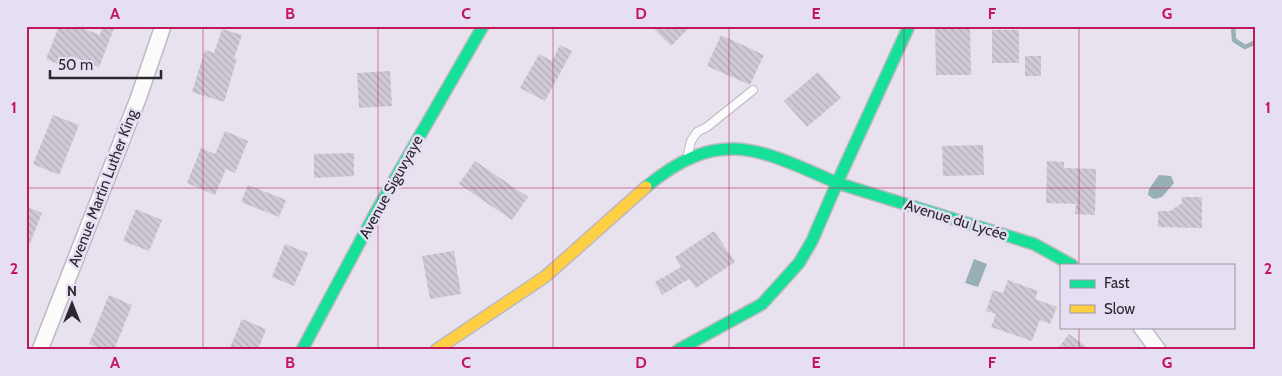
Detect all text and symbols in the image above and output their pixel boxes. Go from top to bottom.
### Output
text: A [110,4,120,23]
text: B [285,4,295,23]
text: C [461,4,471,23]
text: D [635,4,647,23]
text: E [811,4,821,23]
text: F [988,4,997,23]
text: G [1162,4,1172,23]
scale bar [50,48,161,80]
text: 50 m [58,56,93,74]
text: 1 [11,98,17,117]
text: 1 [1265,98,1271,117]
street label: Avenue Martin Luther King [65,106,142,269]
street label: Avenue Siguvyaye [355,132,427,242]
street label: Avenue du Lycée [902,196,1010,244]
text: 2 [10,259,18,278]
text: 2 [1264,259,1272,278]
legend [1060,264,1234,328]
text: Fast [1104,274,1129,292]
north arrow [48,278,98,328]
text: N [67,282,77,300]
text: Slow [1104,300,1135,318]
text: A [110,353,120,372]
text: B [285,353,295,372]
text: C [461,353,471,372]
text: D [635,353,647,372]
text: E [811,353,821,372]
text: F [988,353,997,372]
text: G [1162,353,1172,372]

